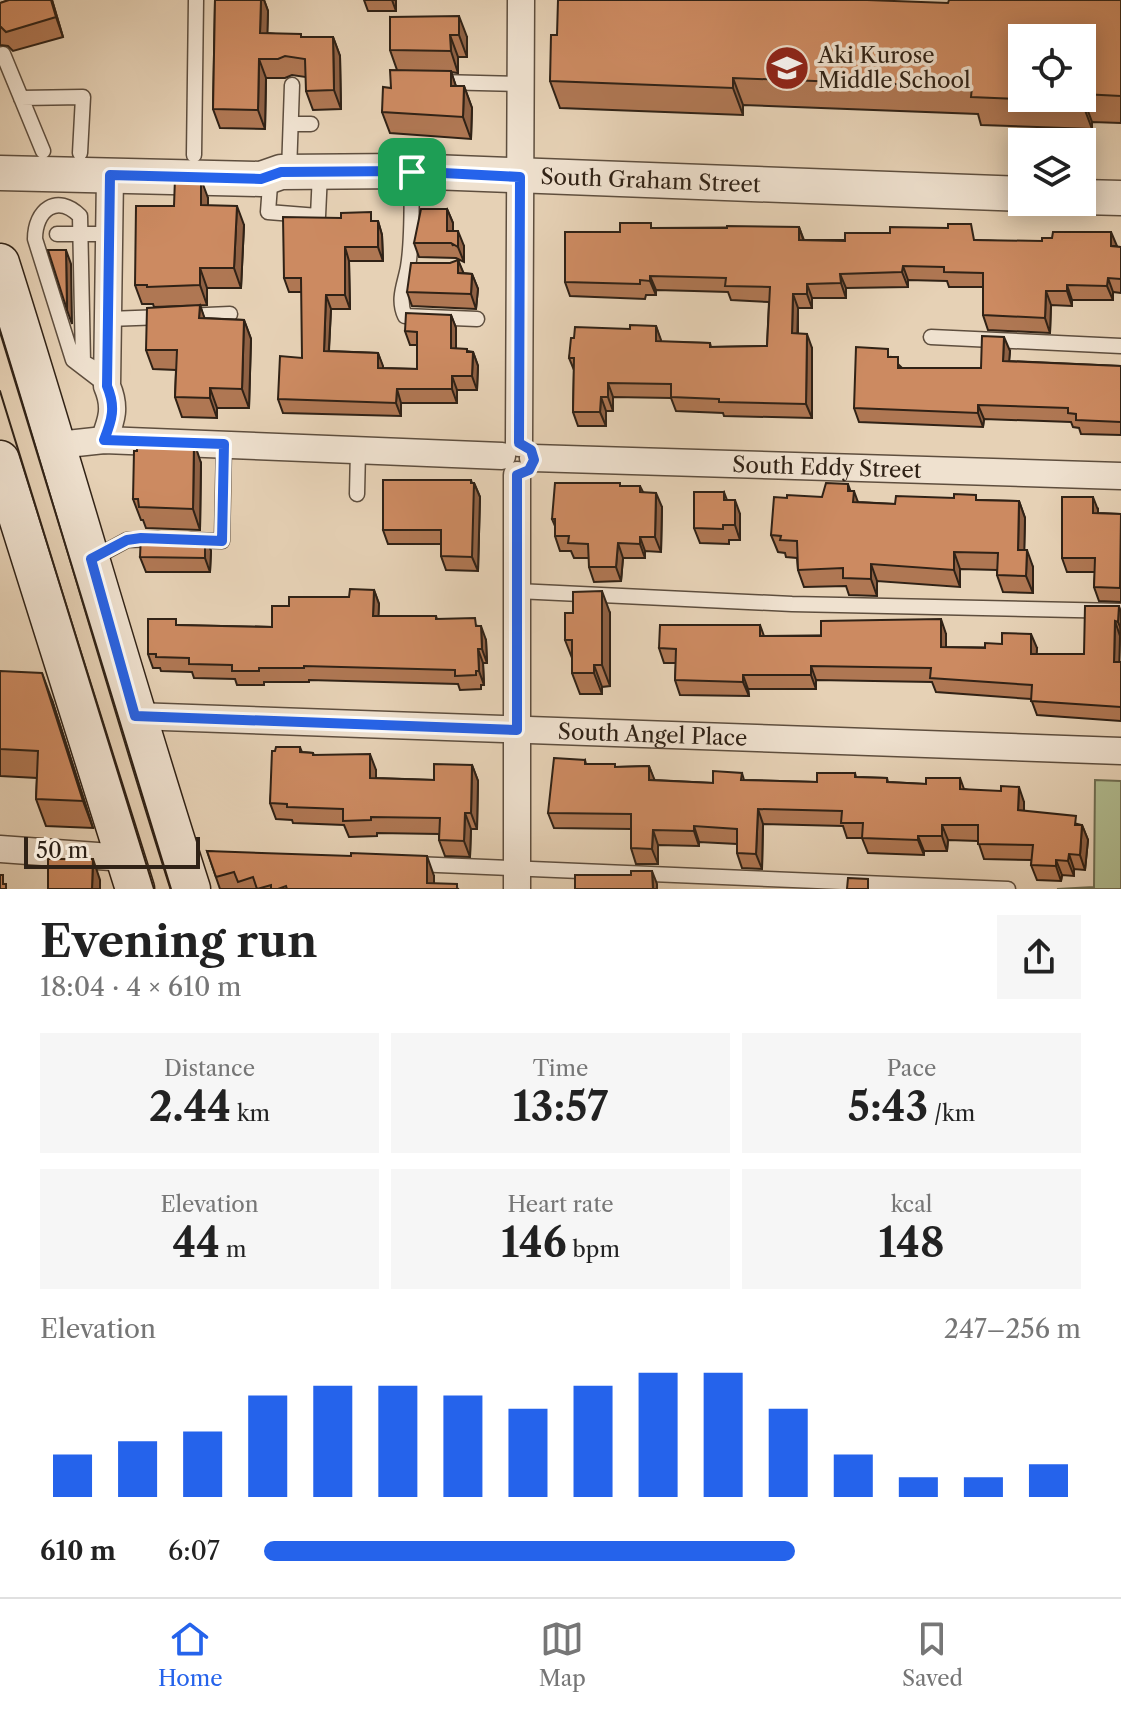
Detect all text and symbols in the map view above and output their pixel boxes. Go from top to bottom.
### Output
map controls [1008,24,1096,216]
button: locate [1008,24,1096,112]
place label: Aki Kurose Middle School [817,42,971,94]
school or university icon: Aki Kurose Middle School [763,44,811,92]
button: layers [1008,128,1096,216]
pin [378,138,446,206]
icon: arrive [390,150,434,194]
street label: South Graham Street [540,163,761,198]
street label: South Eddy Street [732,451,922,484]
street label: South Angel Place [557,718,748,752]
scale bar [24,833,200,869]
text: 50 m [36,837,88,864]
text: Evening run [40,914,317,968]
button: share [997,915,1081,999]
text: 18:04 · 4 × 610 m [40,971,242,1003]
text: Distance [164,1055,255,1082]
text: Time [533,1055,588,1082]
text: Pace [887,1055,936,1082]
text: 2.44 [149,1082,231,1131]
text: 13:57 [513,1082,608,1131]
text: 5:43 [848,1082,928,1131]
text: km [231,1100,270,1127]
text: /km [928,1100,975,1127]
text: Elevation [160,1191,259,1218]
text: Heart rate [507,1191,614,1218]
text: kcal [891,1191,932,1218]
text: 44 [173,1218,220,1267]
text: 146 [501,1218,567,1267]
text: 148 [878,1218,945,1267]
text: m [220,1236,246,1263]
text: bpm [567,1236,620,1263]
text: Elevation [40,1313,156,1345]
text: 247–256 m [944,1313,1081,1345]
text: 610 m [40,1535,116,1567]
text: 6:07 [168,1535,220,1567]
tab: Home [158,1617,223,1692]
tab: Map [539,1617,586,1692]
tab: Saved [902,1617,963,1692]

